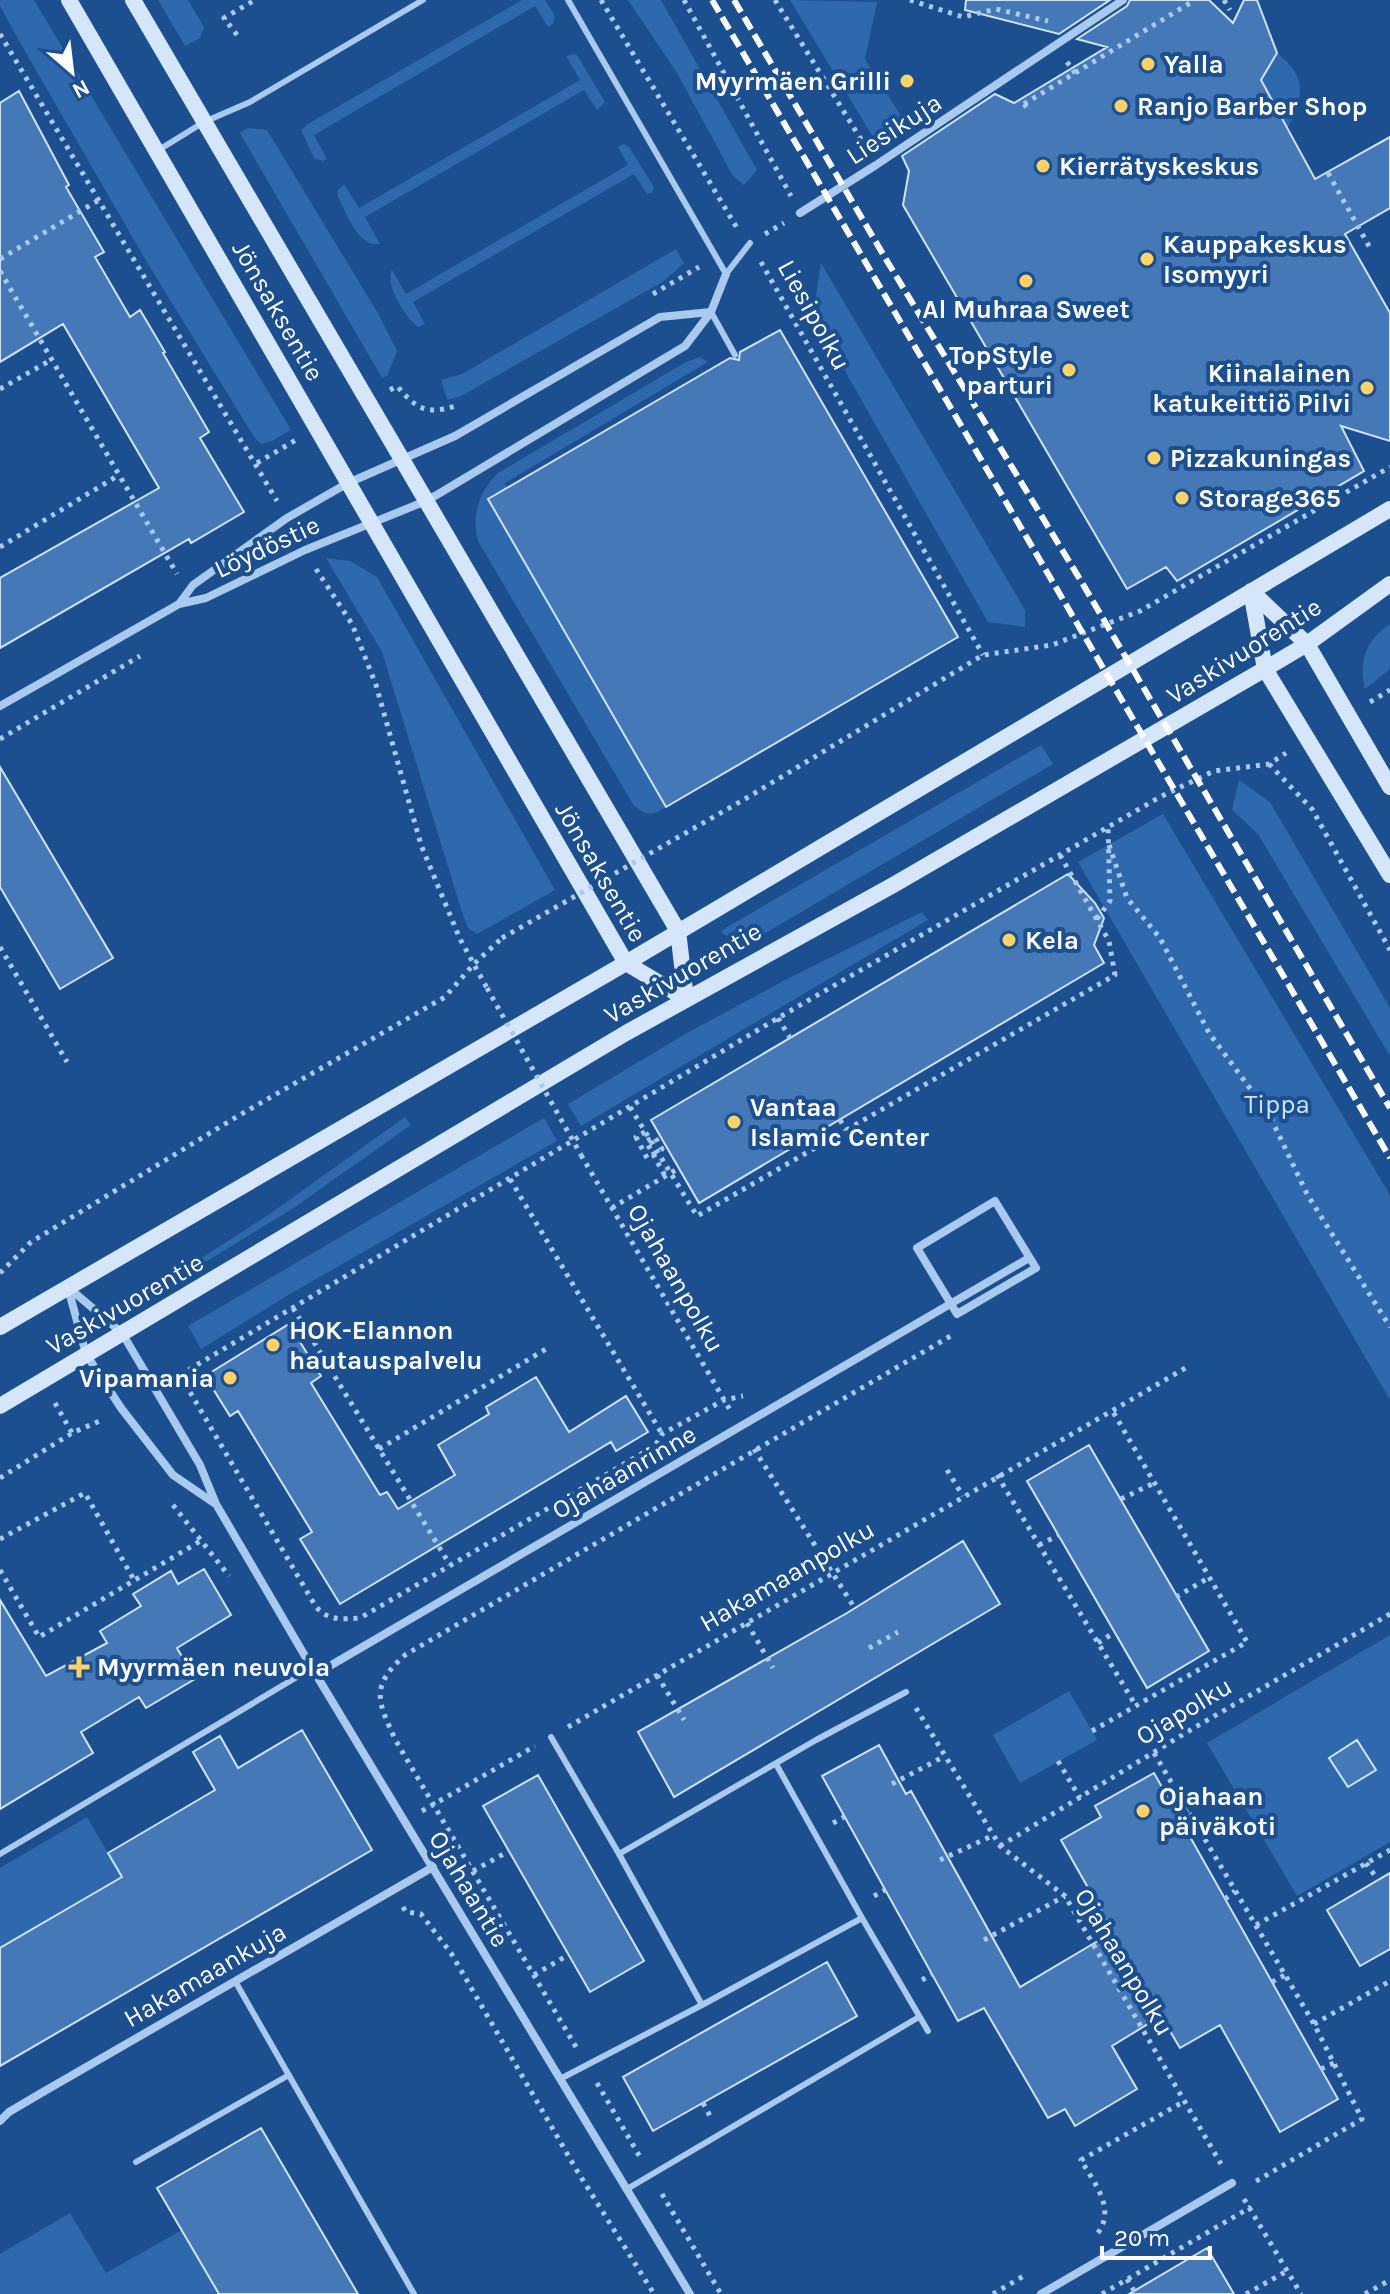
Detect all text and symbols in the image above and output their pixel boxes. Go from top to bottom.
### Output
north arrow [32,32,112,112]
place label: Yalla [1164,49,1224,80]
marker: Yalla [1139,55,1157,73]
place label: Myyrmäen Grilli [695,66,891,97]
marker: Myyrmäen Grilli [898,72,916,90]
text: N [68,74,94,104]
street label: Liesikuja [840,87,948,171]
place label: Ranjo Barber Shop [1137,91,1367,122]
marker: Ranjo Barber Shop [1112,97,1130,115]
place label: Kierrätyskeskus [1059,151,1259,182]
marker: Kierrätyskeskus [1034,157,1052,175]
place label: Kauppakeskus Isomyyri [1163,229,1347,290]
street label: Jönsaksentie [225,235,331,387]
marker: Kauppakeskus Isomyyri [1138,250,1156,268]
street label: Liesipolku [771,254,857,376]
marker: Al Muhraa Sweet [1017,272,1035,290]
place label: Al Muhraa Sweet [922,294,1130,325]
place label: TopStyle parturi [949,340,1053,401]
place label: Kiinalainen katukeittiö Pilvi [1152,358,1351,419]
marker: TopStyle parturi [1060,361,1078,379]
marker: Kiinalainen katukeittiö Pilvi [1358,379,1376,397]
place label: Pizzakuningas [1170,443,1351,474]
marker: Pizzakuningas [1145,449,1163,467]
place label: Storage365 [1198,483,1341,514]
marker: Storage365 [1173,489,1191,507]
street label: Löydöstie [209,509,325,585]
street label: Vaskivuorentie [1161,591,1327,711]
street label: Jönsaksentie [548,796,654,948]
street label: Vaskivuorentie [599,915,767,1031]
place label: Kela [1025,925,1079,956]
marker: Kela [1000,931,1018,949]
park label: Tippa [1244,1089,1310,1120]
place label: Vantaa Islamic Center [750,1092,930,1153]
marker: Vantaa Islamic Center [725,1113,743,1131]
street label: Ojahaanpolku [621,1198,731,1358]
street label: Vaskivuorentie [41,1246,209,1362]
place label: HOK-Elannon hautauspalvelu [289,1315,483,1376]
marker: HOK-Elannon hautauspalvelu [264,1336,282,1354]
place label: Vipamania [79,1363,214,1394]
marker: Vipamania [221,1369,239,1387]
street label: Ojahaanrinne [546,1418,702,1526]
street label: Hakamaanpolku [694,1513,880,1639]
place label: Myyrmäen neuvola [97,1652,330,1683]
marker: Myyrmäen neuvola [68,1656,90,1678]
street label: Ojapolku [1130,1670,1238,1752]
place label: Ojahaan päiväkoti [1159,1781,1276,1842]
marker: Ojahaan päiväkoti [1134,1802,1152,1820]
street label: Ojahaantie [422,1825,516,1953]
street label: Ojahaanpolku [1068,1883,1180,2041]
street label: Hakamaankuja [118,1916,292,2034]
scale bar [1102,2210,1210,2260]
text: 20 m [1114,2224,1170,2252]

